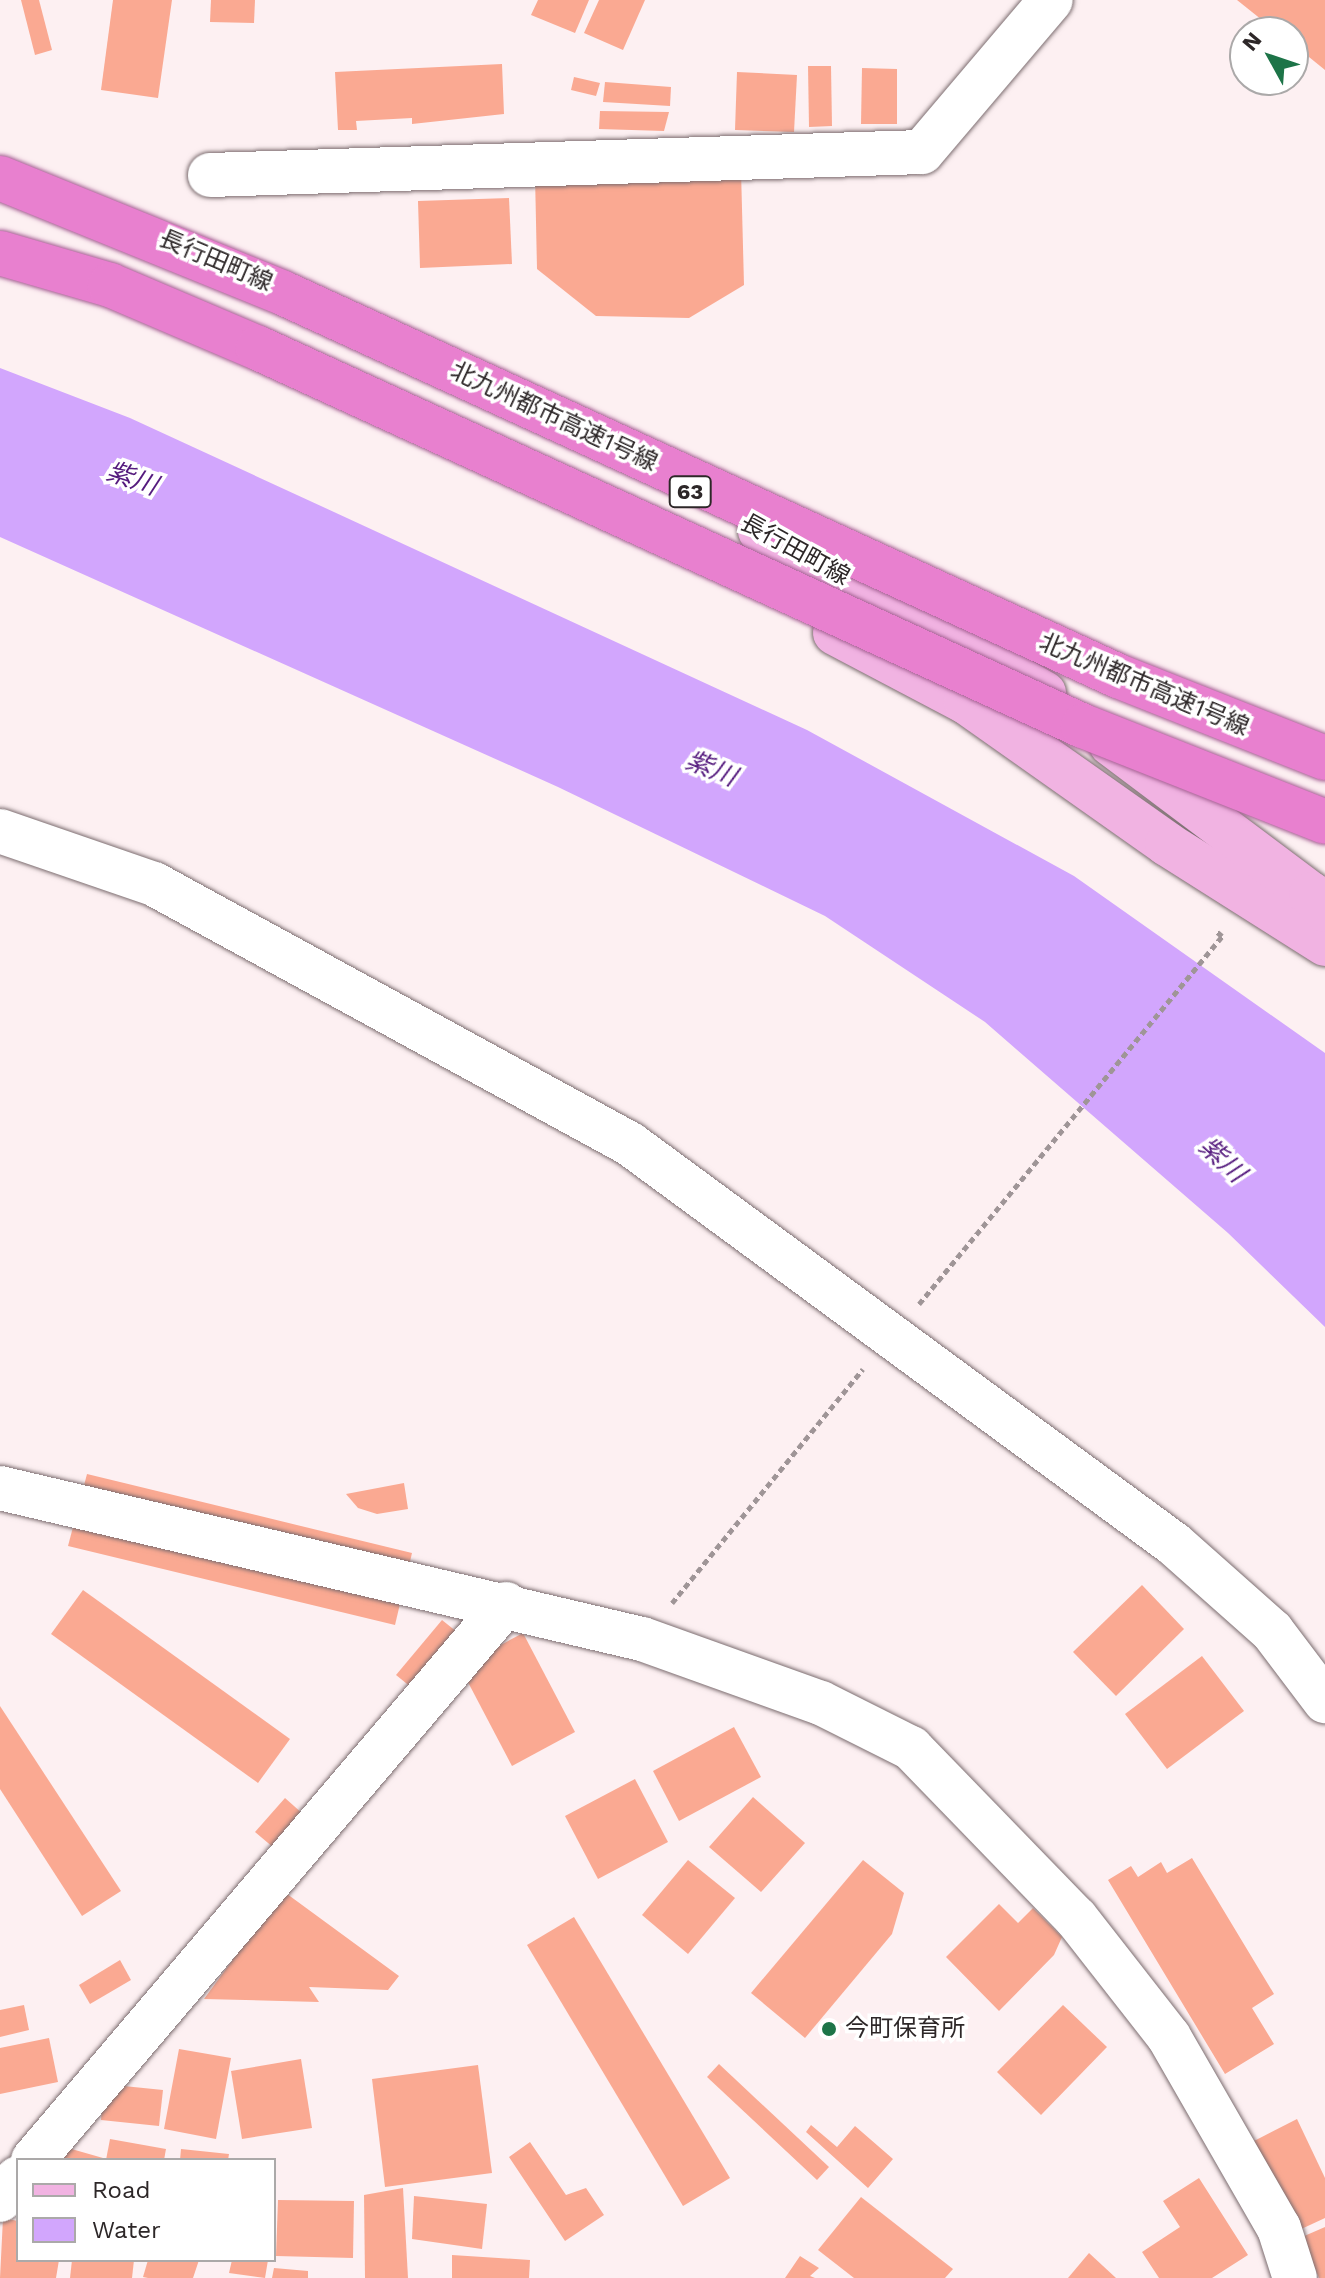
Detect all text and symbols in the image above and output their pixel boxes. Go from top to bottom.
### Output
north arrow [1229,16,1309,96]
text: N [1237,27,1267,56]
street label: 長行田町線 [155,224,277,298]
street label: 北九州都市高速1号線 [446,356,662,478]
water label: 紫川 [102,456,162,502]
road number: 63 [668,474,712,510]
street label: 長行田町線 [736,508,854,592]
street label: 北九州都市高速1号線 [1035,628,1253,742]
water label: 紫川 [681,745,741,793]
water label: 紫川 [1192,1131,1252,1189]
place label: 今町保育所 [845,2015,965,2043]
marker: 今町保育所 [820,2020,838,2038]
legend [16,2158,276,2262]
text: Road [92,2176,151,2204]
text: Water [92,2216,161,2244]

